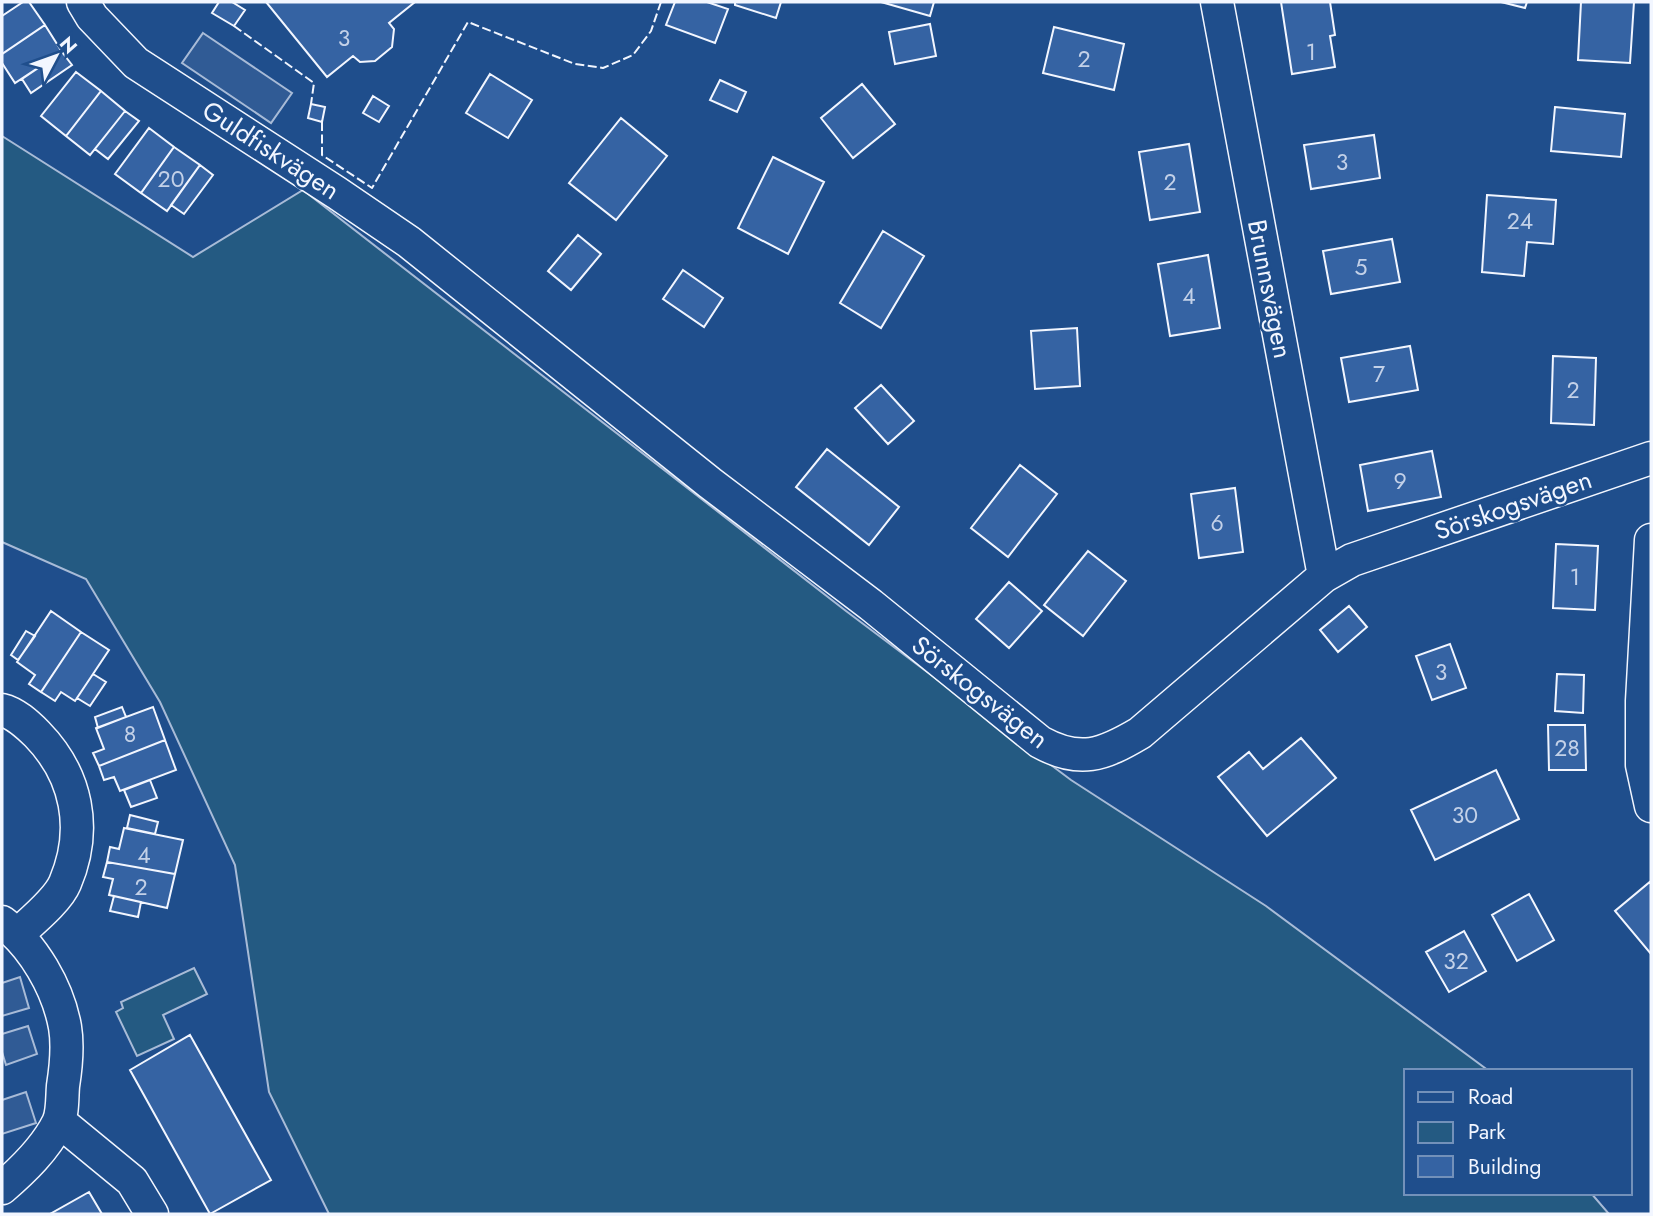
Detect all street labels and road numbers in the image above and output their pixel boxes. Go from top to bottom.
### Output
street label: Guldfiskvägen [195,91,347,209]
street label: Brunnsvägen [1238,216,1302,362]
street label: Sörskogsvägen [1429,460,1597,550]
street label: Sörskogsvägen [904,626,1056,758]

